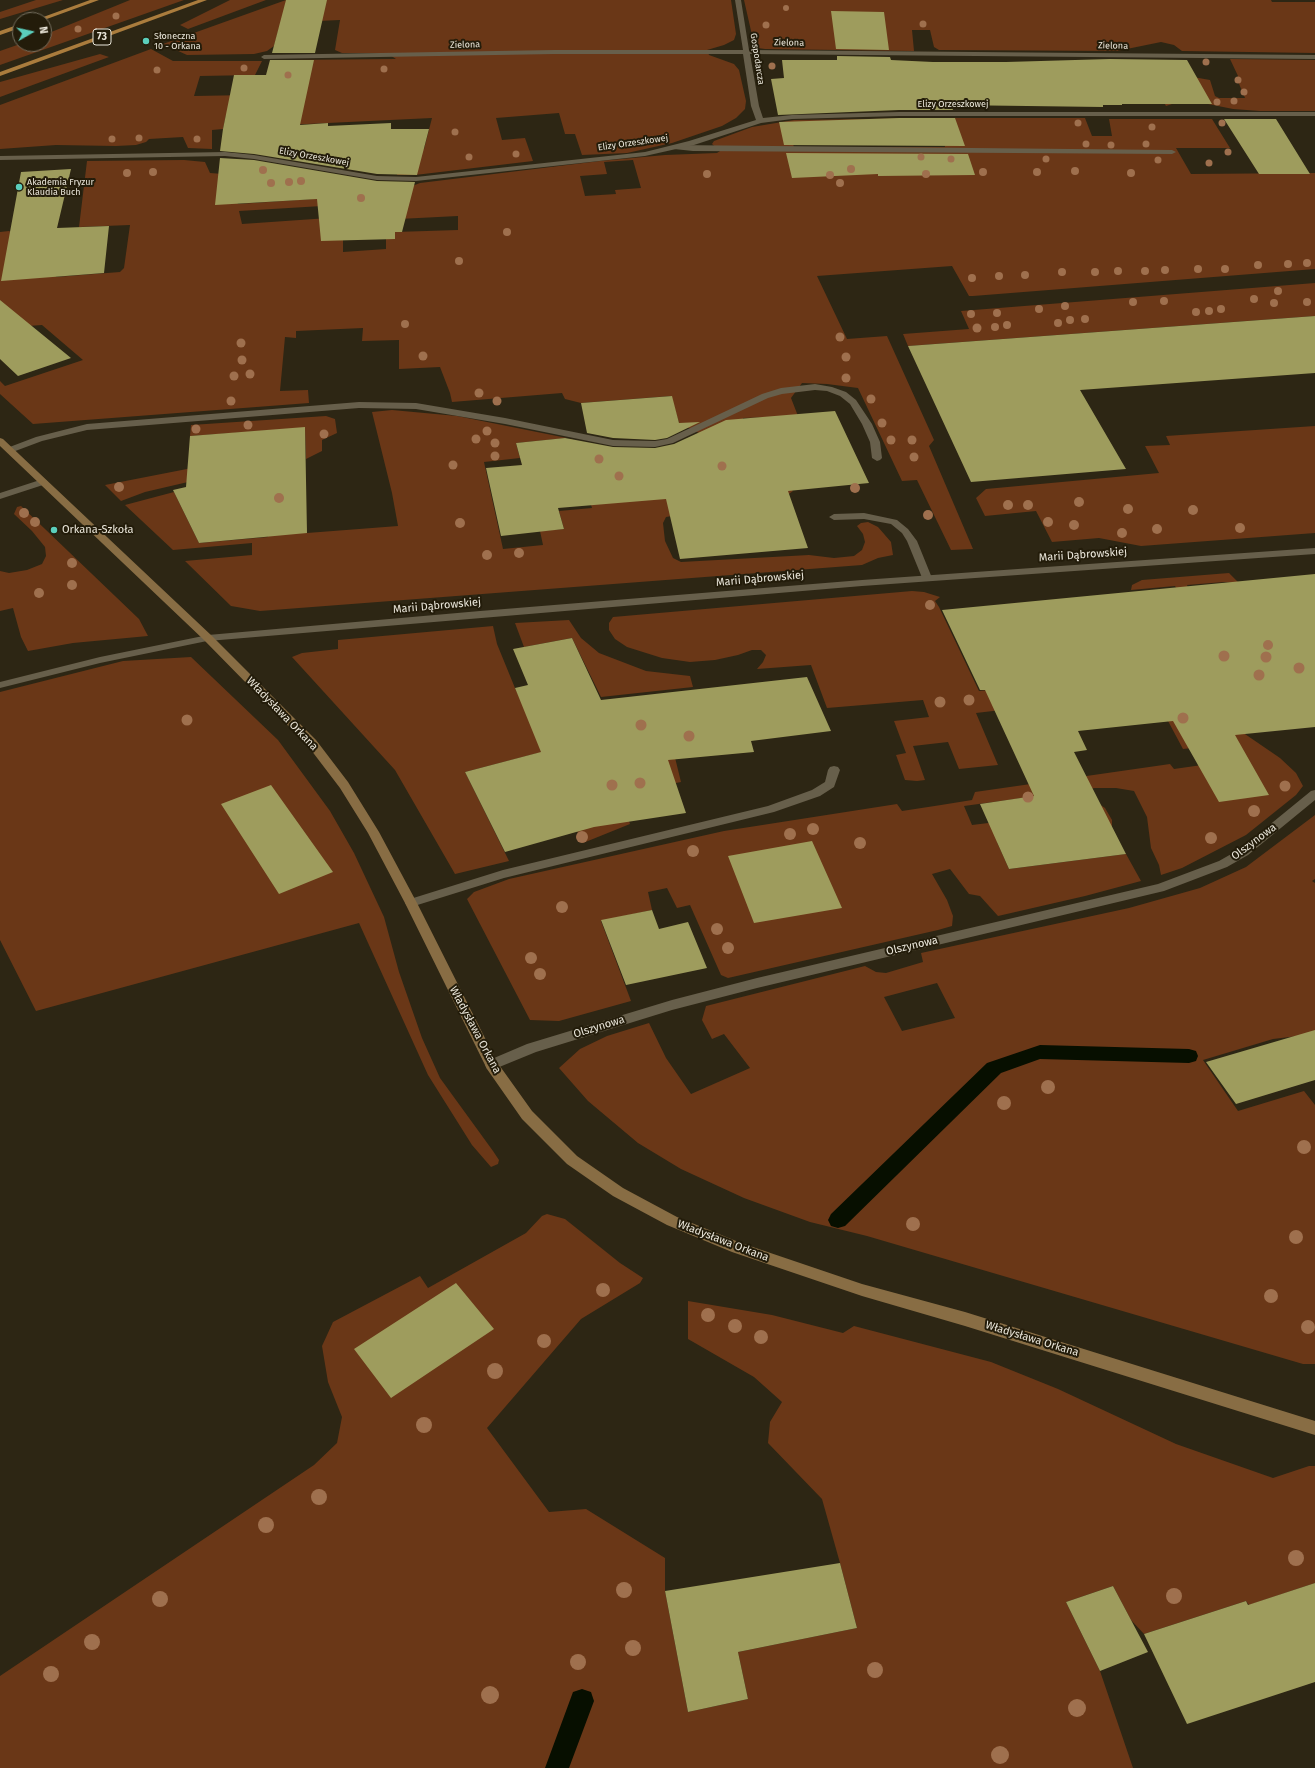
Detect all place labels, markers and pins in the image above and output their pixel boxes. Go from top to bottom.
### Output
place label: Słoneczna 10 - Orkana [154,31,201,52]
marker: Słoneczna 10 - Orkana [141,36,151,46]
place label: Akademia Fryzur Klaudia Buch [27,177,94,198]
marker: Akademia Fryzur Klaudia Buch [14,182,24,192]
place label: Orkana-Szkoła [62,523,134,537]
marker: Orkana-Szkoła [49,525,59,535]

